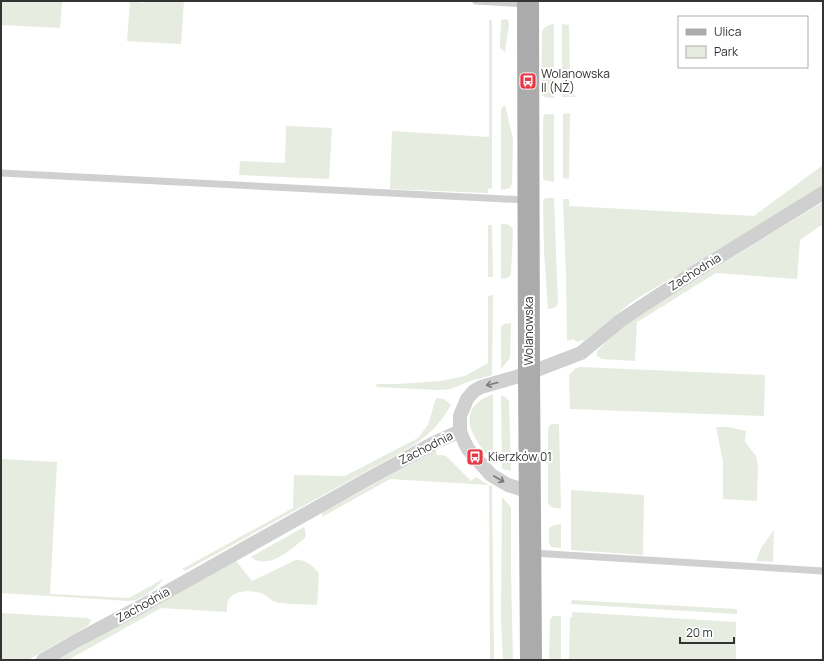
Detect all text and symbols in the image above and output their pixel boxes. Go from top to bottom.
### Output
legend [678,16,808,68]
text: Ulica [714,23,741,40]
text: Park [714,43,739,60]
place label: Wolanowska II (NŻ) [541,65,610,96]
bus stop icon: Wolanowska II (NŻ) [518,71,538,91]
street label: Zachodnia [665,249,724,294]
street label: Wolanowska [520,297,537,365]
one-way arrow [485,381,498,388]
street label: Zachodnia [396,427,456,468]
bus stop icon: Kierzków 01 [465,447,485,467]
place label: Kierzków 01 [488,448,552,465]
one-way arrow [493,476,505,484]
street label: Zachodnia [113,583,173,626]
scale bar [680,619,734,645]
text: 20 m [686,624,713,641]

